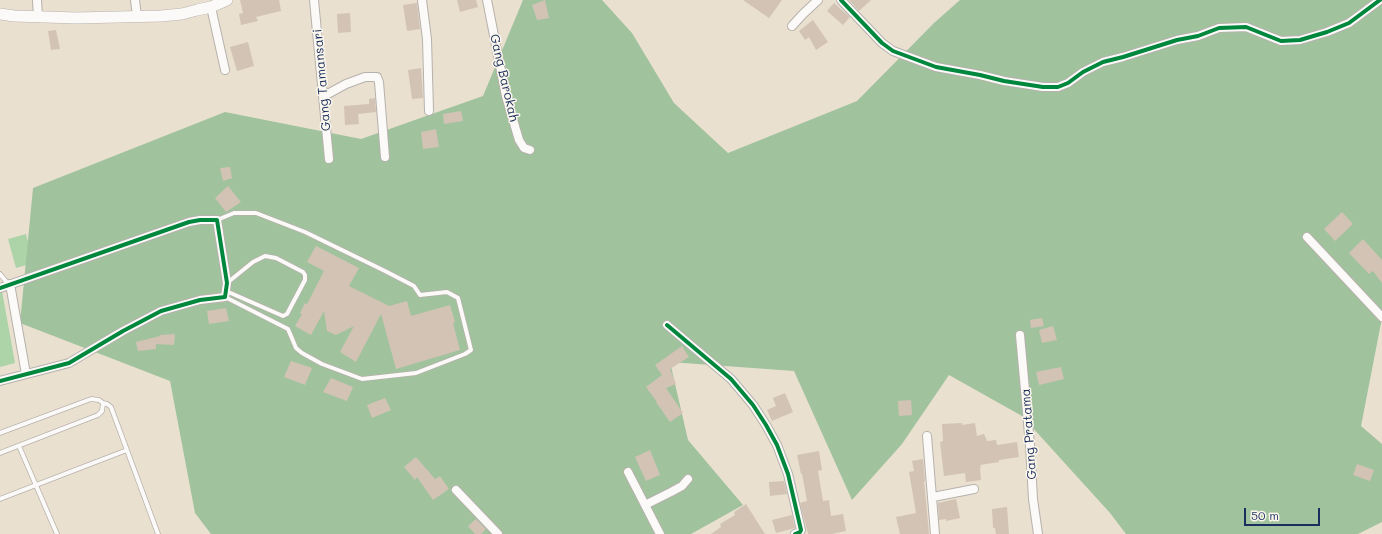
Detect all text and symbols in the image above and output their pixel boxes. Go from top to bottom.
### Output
street label: Gang Tamansari [310,28,334,132]
street label: Gang Barokah [486,33,522,123]
street label: Gang Pratama [1018,388,1040,480]
scale bar [1246,500,1322,526]
text: 50 m [1251,507,1279,523]

